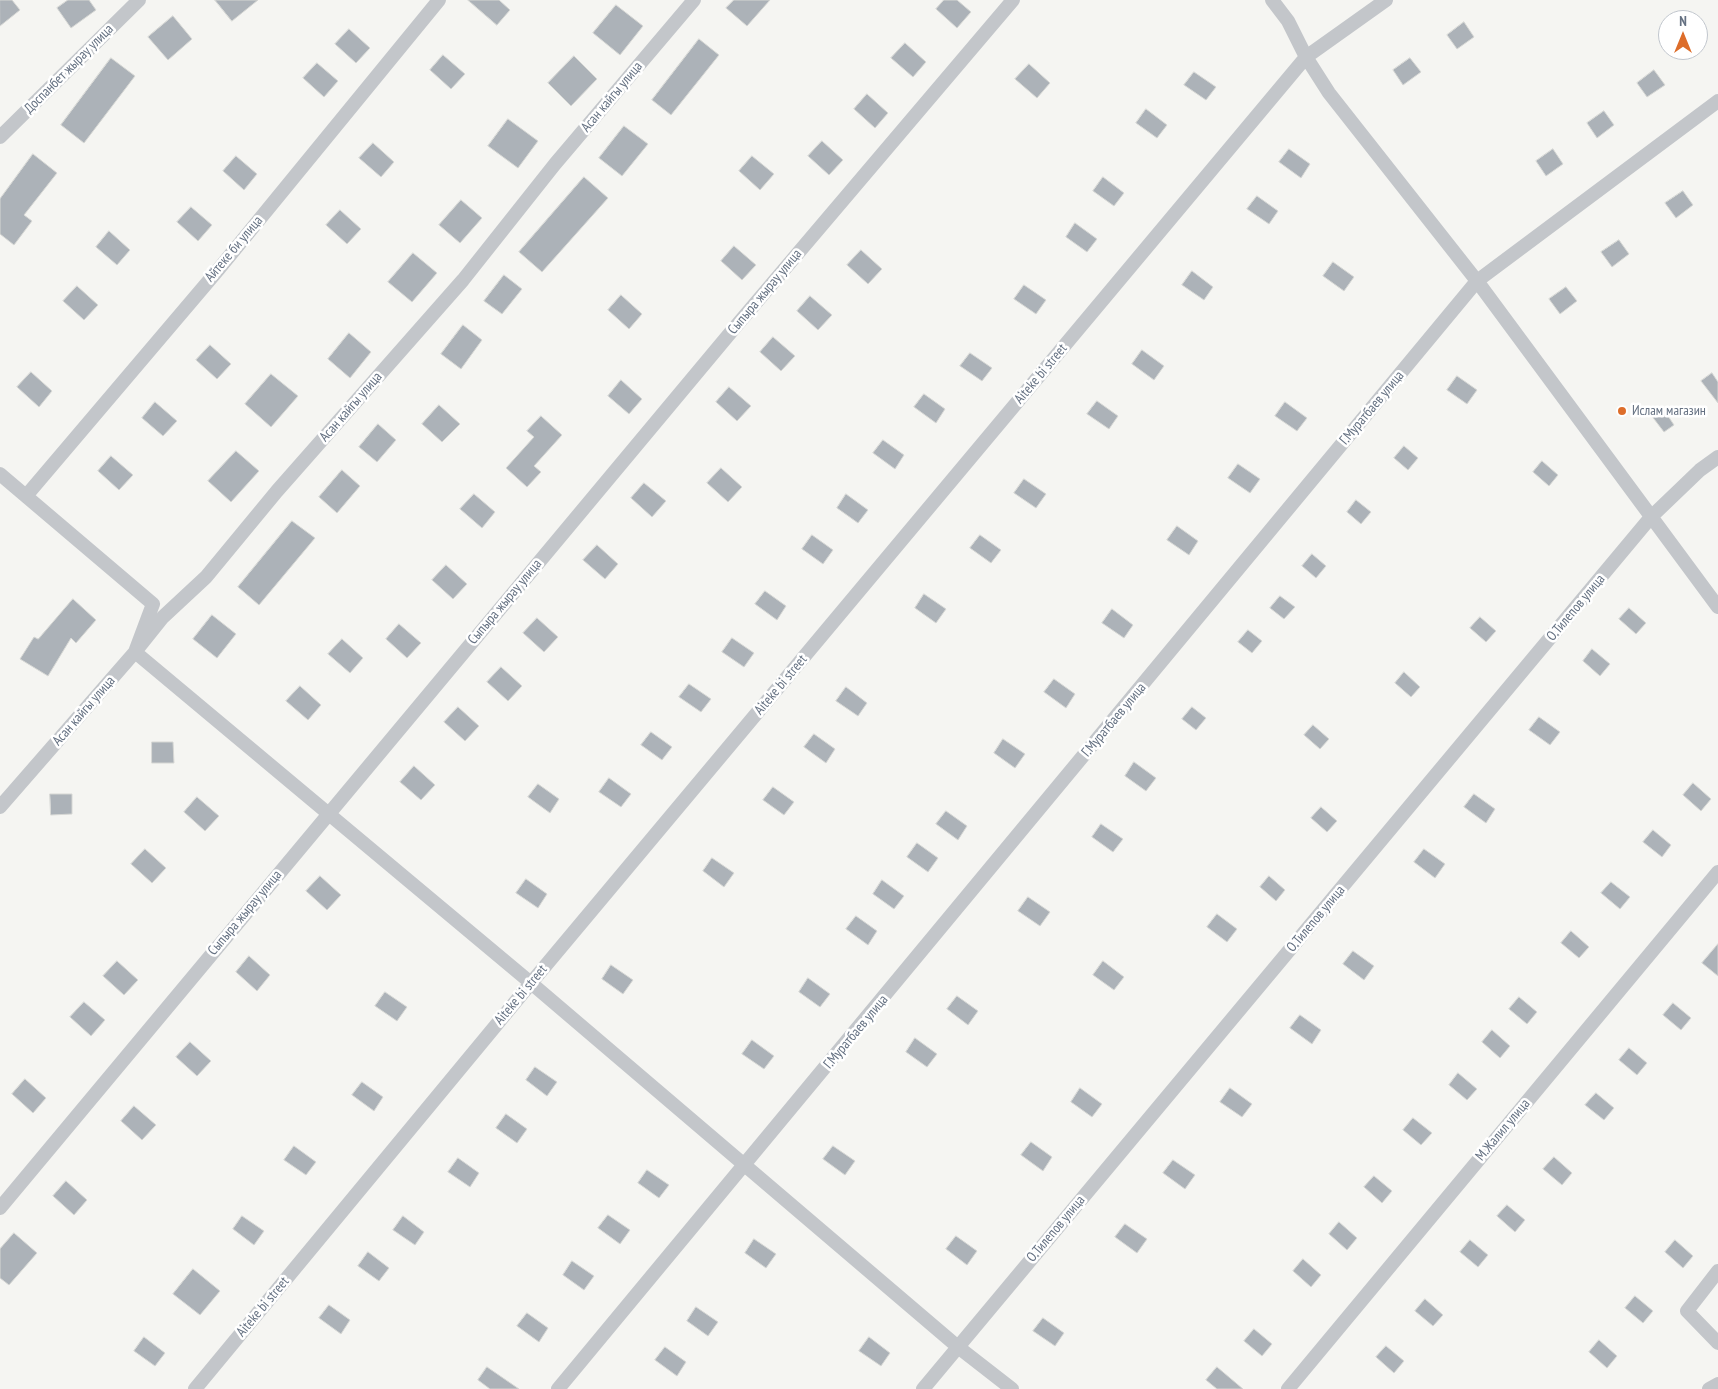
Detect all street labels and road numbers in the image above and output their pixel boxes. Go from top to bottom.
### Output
street label: Доспанбет жырау улица [21,21,117,117]
street label: Асан кайгы улица [578,58,646,136]
street label: Айтеке би улица [202,213,266,285]
street label: Сыпыра жырау улица [725,246,805,338]
street label: Aiteke bi street [1011,341,1071,407]
street label: Г.Муратбаев улица [1336,368,1408,448]
street label: Асан кайгы улица [316,369,386,445]
street label: Сыпыра жырау улица [465,556,545,648]
street label: О.Тилепов улица [1543,571,1609,645]
street label: Aiteke bi street [751,652,811,718]
street label: Асан кайгы улица [49,673,119,749]
street label: Г.Муратбаев улица [1078,680,1150,760]
street label: Сыпыра жырау улица [205,867,285,959]
street label: О.Тилепов улица [1283,882,1349,956]
street label: Aiteke bi street [491,962,551,1028]
street label: Г.Муратбаев улица [820,992,892,1072]
street label: М.Жалил улица [1472,1096,1534,1164]
street label: О.Тилепов улица [1023,1192,1089,1266]
street label: Aiteke bi street [233,1274,293,1340]

